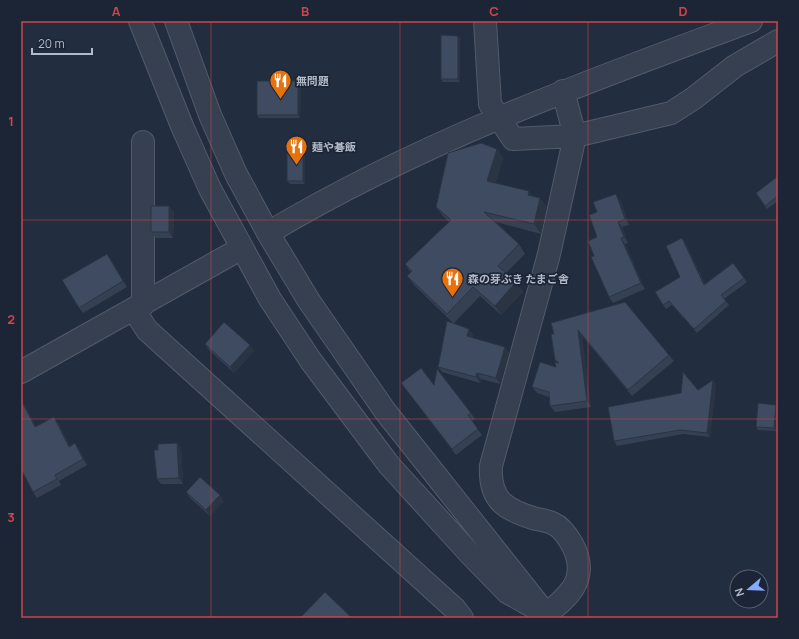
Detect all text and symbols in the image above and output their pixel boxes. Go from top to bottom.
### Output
text: A [112,2,121,20]
text: B [301,2,309,20]
text: C [489,2,499,20]
text: D [678,2,688,20]
scale bar [32,30,92,56]
text: 20 m [38,35,65,52]
restaurant icon: 無問題 [267,68,293,101]
place label: 無問題 [296,73,329,88]
text: 1 [8,112,14,130]
restaurant icon: 麺や碁飯 [284,134,310,167]
place label: 麺や碁飯 [311,139,356,154]
restaurant icon: 森の芽ぶき たまご舎 [440,266,466,299]
place label: 森の芽ぶき たまご舎 [468,271,570,286]
text: 2 [7,310,15,328]
text: 3 [7,508,15,526]
north arrow [729,569,769,609]
text: N [731,586,747,599]

